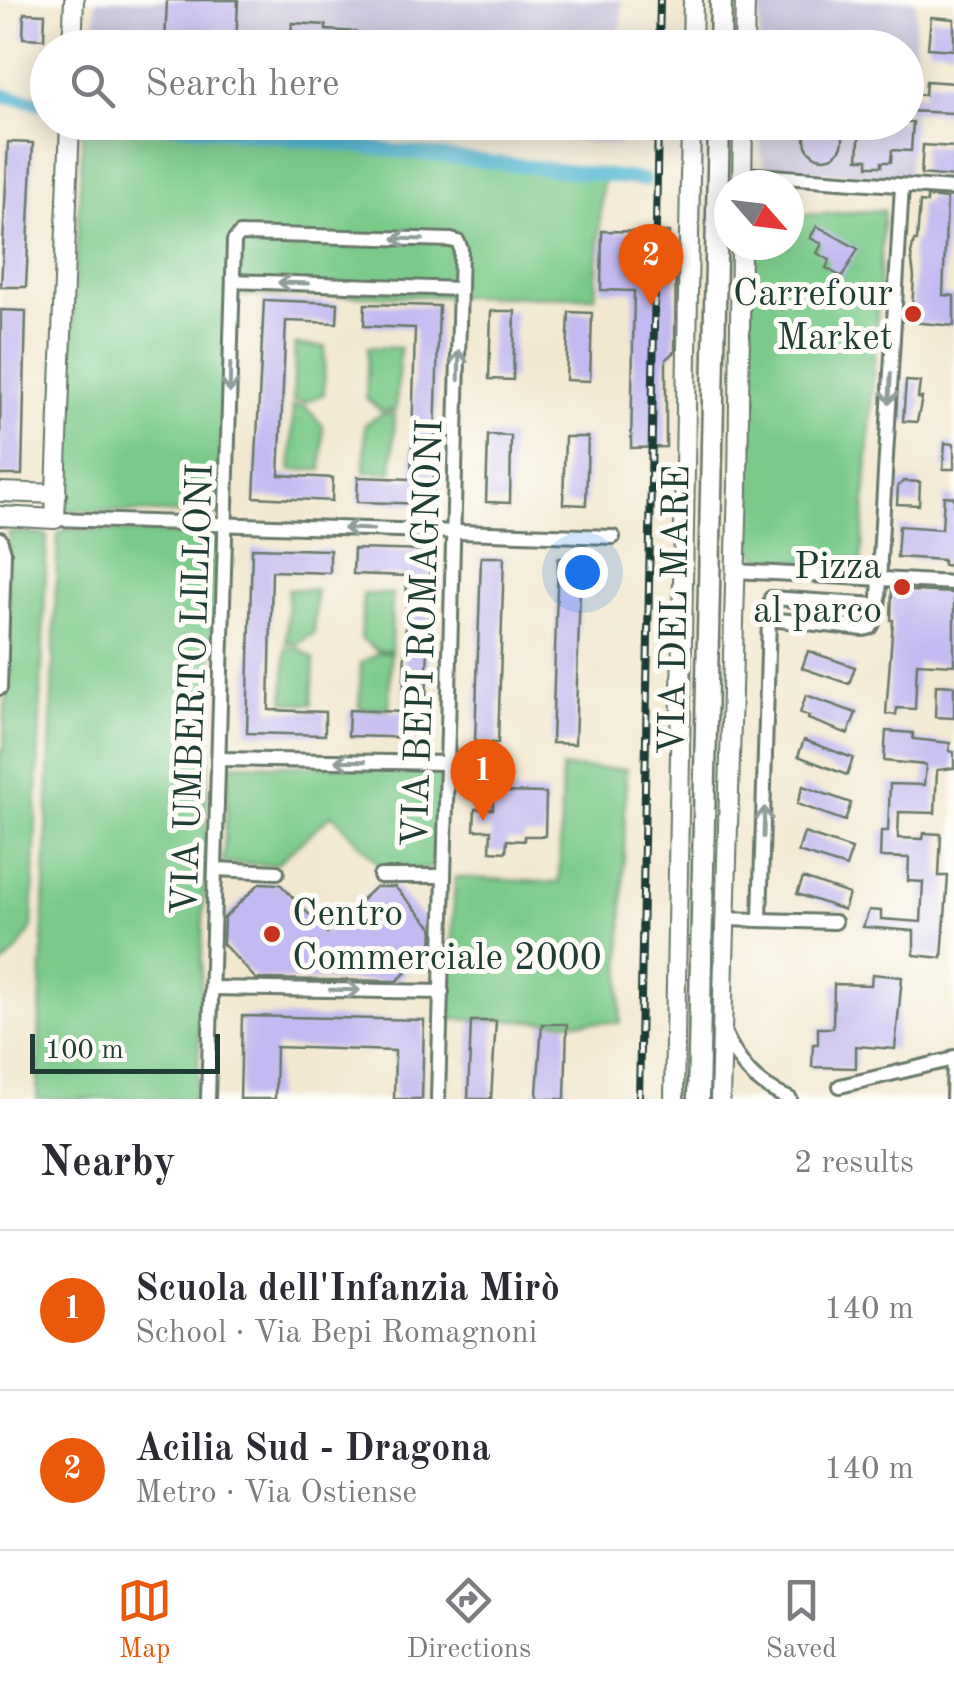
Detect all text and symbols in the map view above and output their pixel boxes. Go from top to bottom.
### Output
search box [30,30,924,140]
icon: search [65,58,120,113]
text: Search here [145,66,340,104]
north arrow [714,170,804,260]
pin: 2 [618,224,684,306]
one-way arrow [393,229,425,248]
one-way arrow [277,273,309,292]
place label: Carrefour Market [733,276,893,358]
marker: Carrefour Market [902,303,924,325]
one-way arrow [450,349,468,382]
one-way arrow [221,362,240,394]
one-way arrow [880,372,899,404]
street label: VIA BEPI ROMAGNONI [398,418,450,848]
street label: VIA UMBERTO LILLONI [167,463,221,915]
street label: VIA DEL MARE [654,465,698,755]
one-way arrow [343,520,375,539]
your location [557,547,608,598]
place label: Pizza al parco [753,549,882,631]
marker: Pizza al parco [891,576,913,598]
pin: 1 [450,738,516,821]
one-way arrow [335,752,367,771]
one-way arrow [754,807,773,839]
place label: Centro Commerciale 2000 [292,896,602,978]
marker: Centro Commerciale 2000 [261,923,283,945]
one-way arrow [328,981,360,1000]
scale bar [30,1029,220,1074]
text: 100 m [45,1037,124,1065]
text: Nearby [40,1143,176,1185]
text: 2 results [794,1148,914,1180]
text: Scuola dell'Infanzia Mirò [135,1271,560,1309]
text: 1 [63,1294,82,1326]
text: 140 m [824,1294,914,1326]
text: School · Via Bepi Romagnoni [135,1318,538,1350]
text: Acilia Sud - Dragona [135,1431,491,1469]
text: 2 [63,1454,82,1486]
text: 140 m [824,1454,914,1486]
text: Metro · Via Ostiense [135,1478,417,1510]
tab: Map [117,1573,172,1668]
tab: Directions [407,1573,531,1668]
tab: Saved [765,1573,837,1668]

